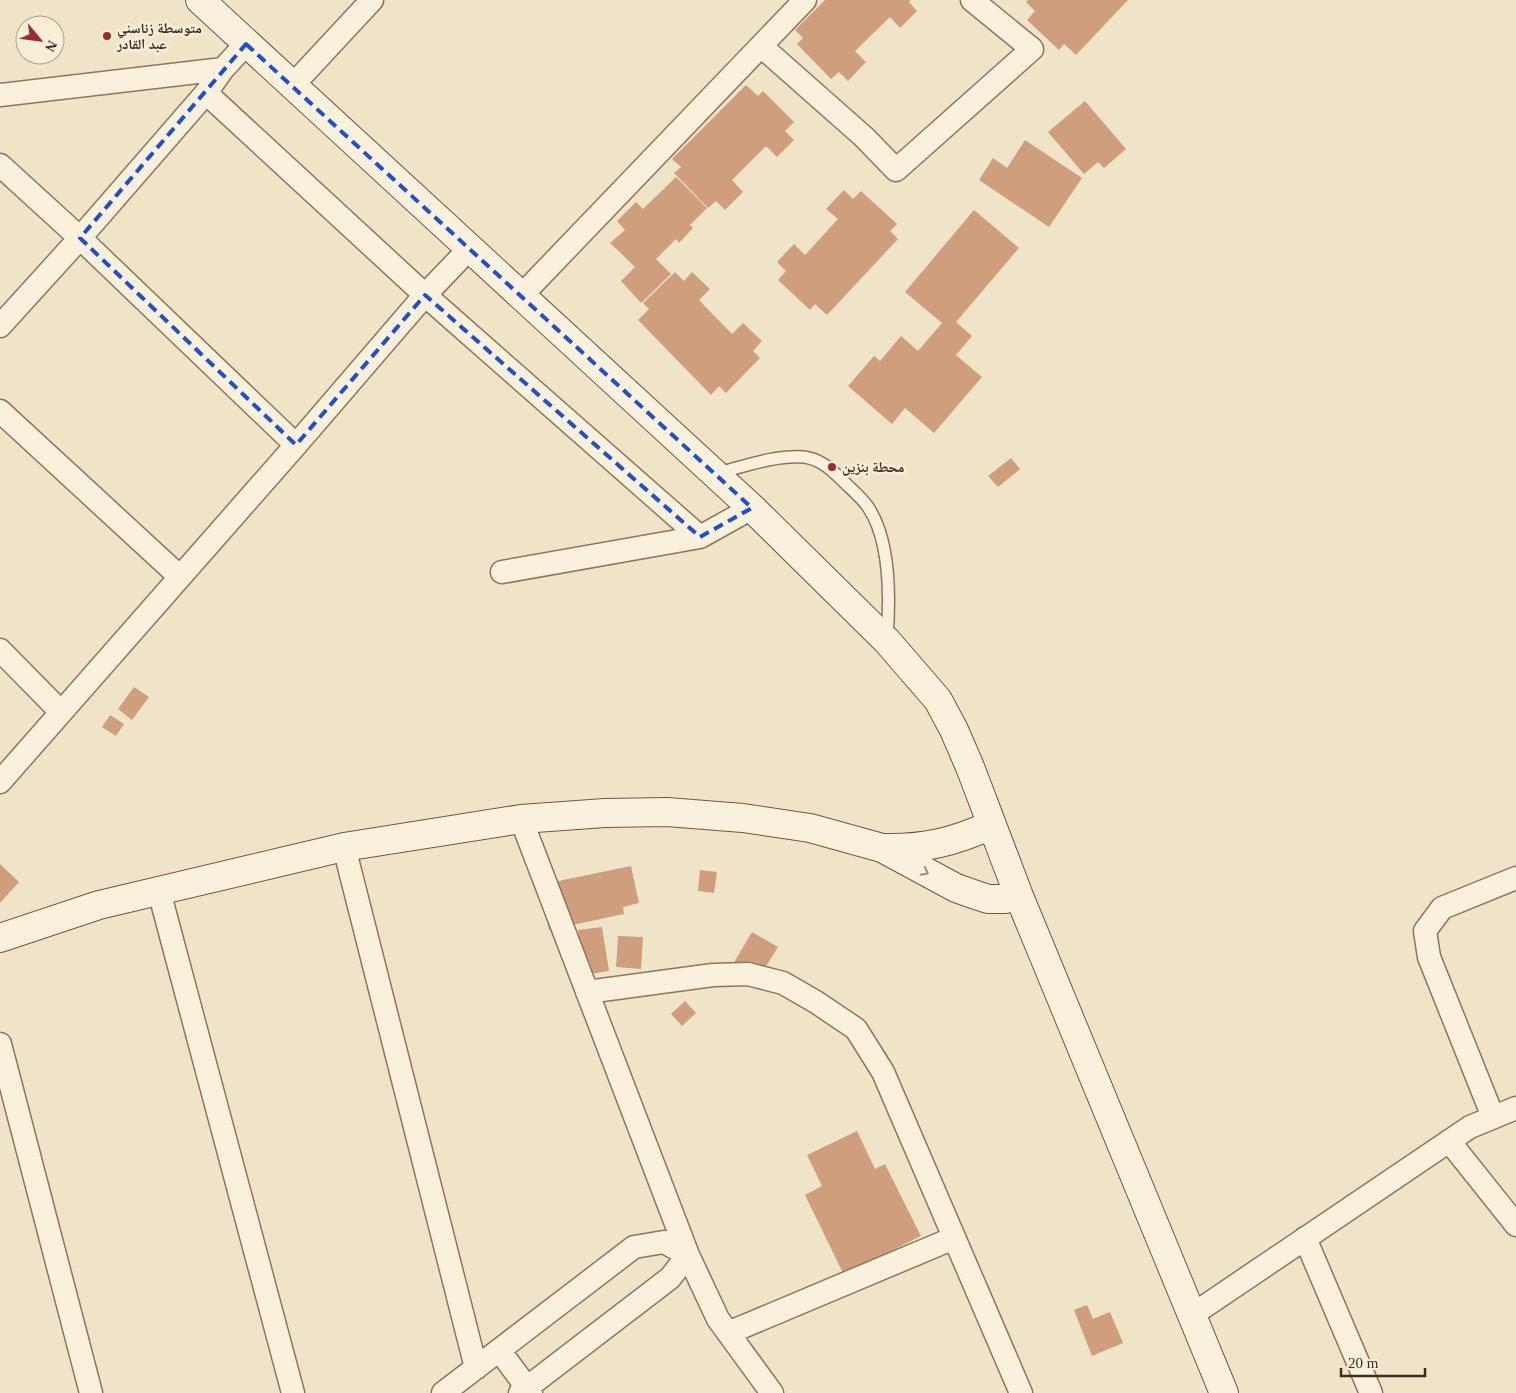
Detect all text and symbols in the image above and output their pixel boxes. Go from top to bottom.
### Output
north arrow [15,15,65,65]
place label: متوسطة زناسني عبد القادر [116,21,202,53]
marker: متوسطة زناسني عبد القادر [101,30,113,42]
text: N [42,38,60,54]
place label: محطة بنزين [842,460,904,476]
marker: محطة بنزين [826,461,838,473]
one-way arrow [919,865,928,875]
scale bar [1341,1346,1425,1378]
text: 20 m [1348,1355,1379,1371]

